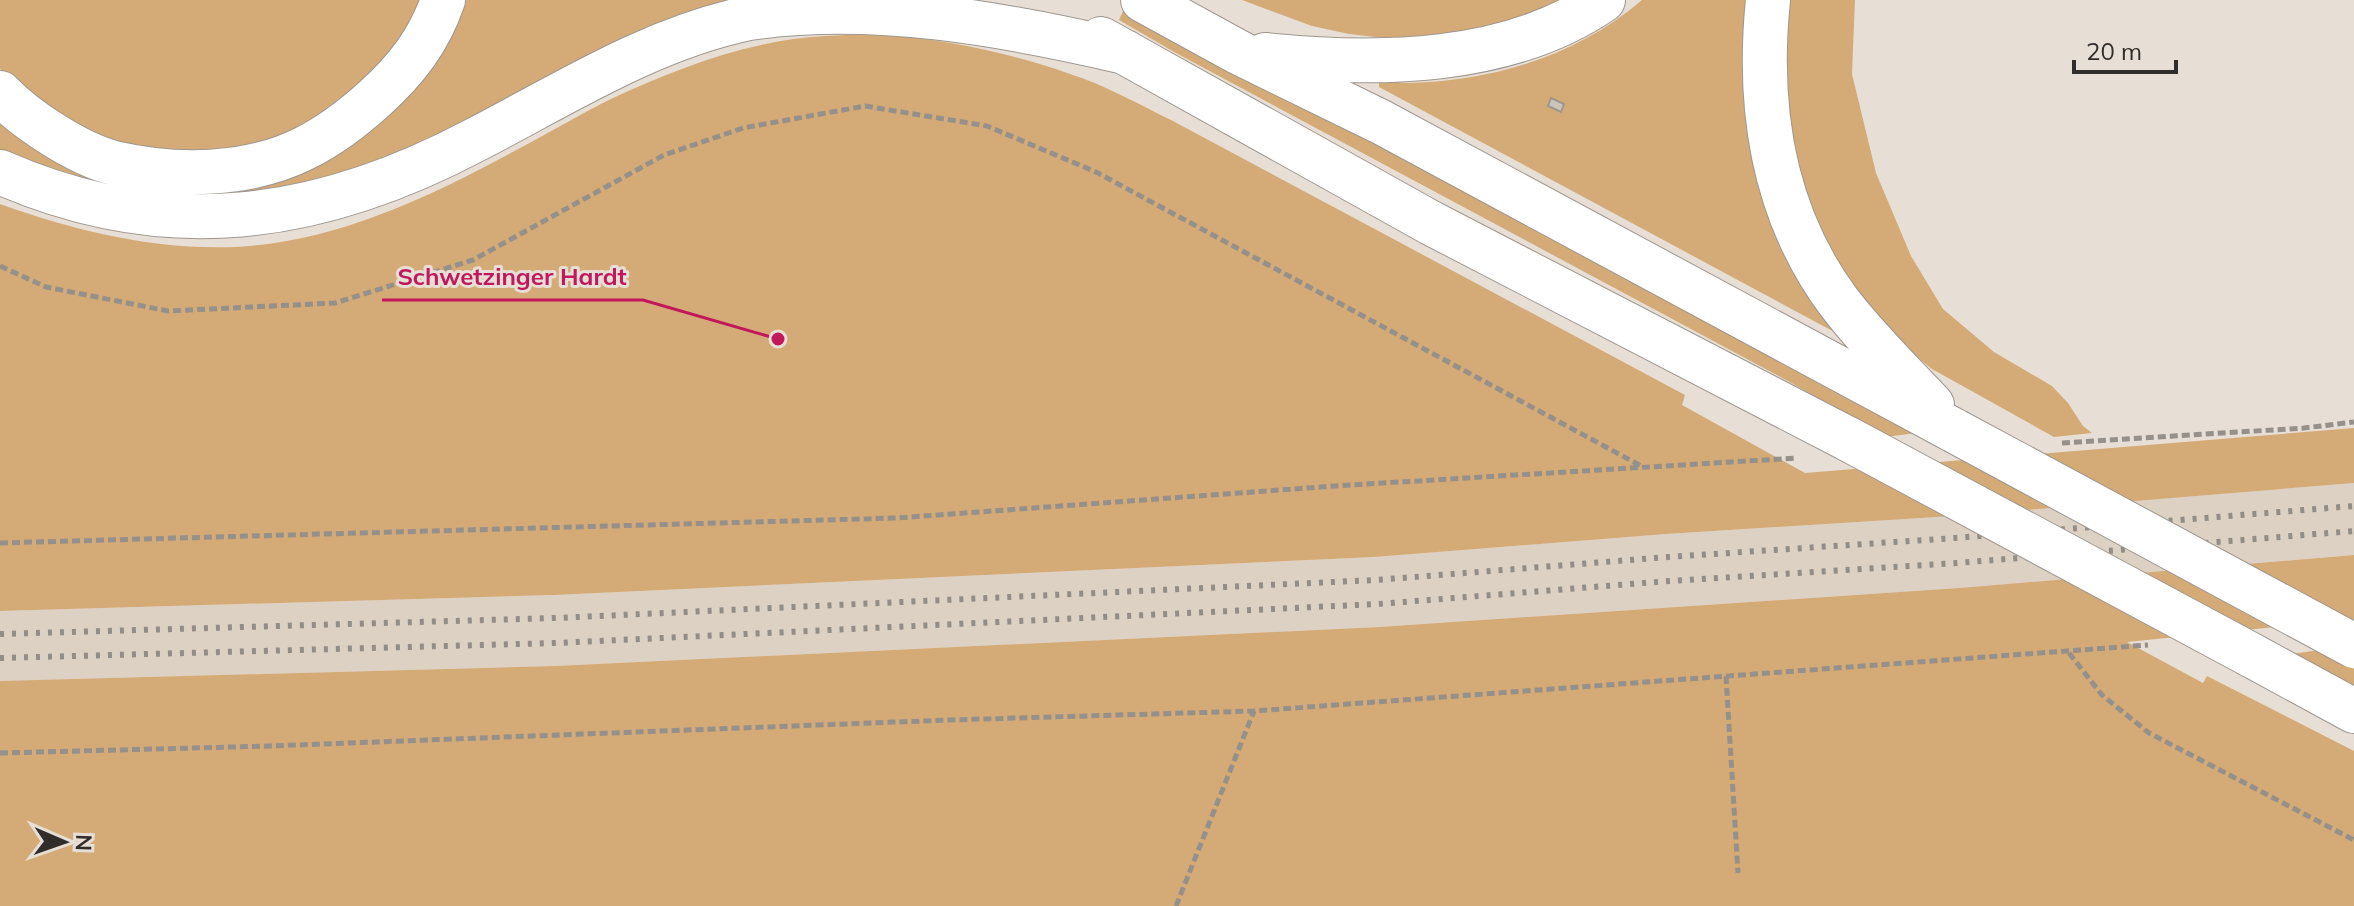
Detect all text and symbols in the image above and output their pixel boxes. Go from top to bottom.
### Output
scale bar [2074,24,2176,74]
text: 20 m [2086,36,2142,66]
callout: Schwetzinger Hardt [382,252,643,300]
text: Schwetzinger Hardt [397,261,627,291]
north arrow [24,802,104,882]
text: N [70,834,98,851]

